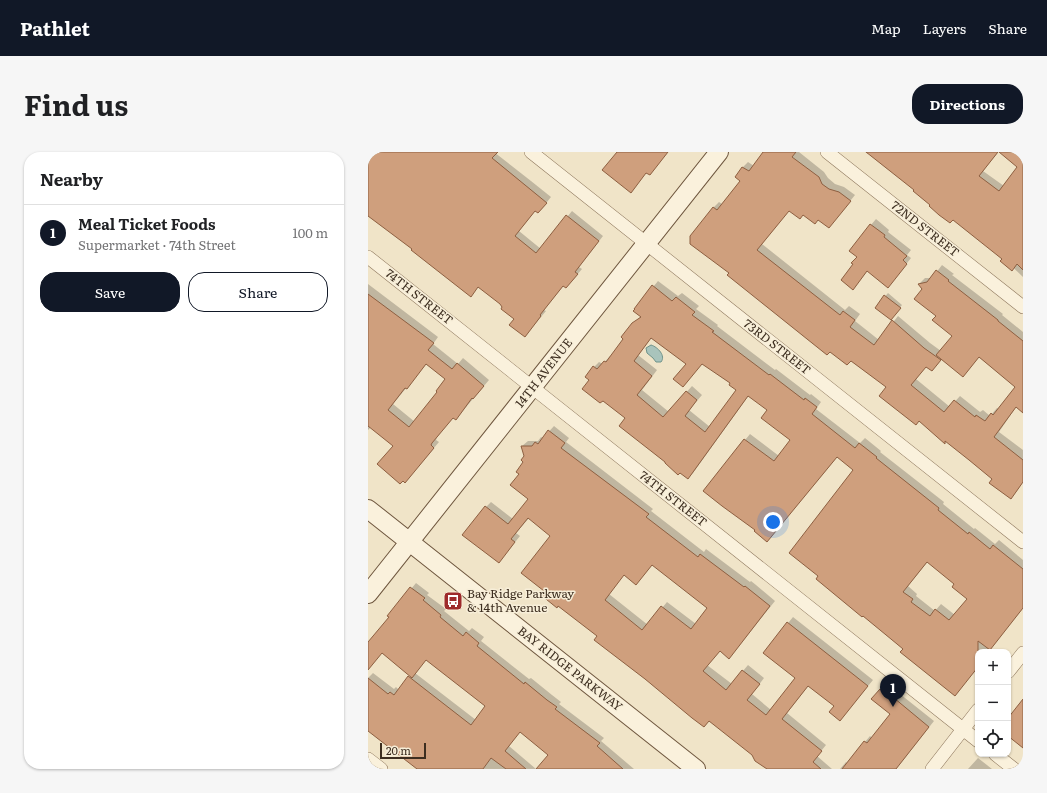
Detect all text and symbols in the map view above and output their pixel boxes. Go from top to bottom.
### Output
text: Pathlet [20,14,90,42]
text: Map [871,18,901,38]
text: Layers [923,18,966,38]
text: Share [988,18,1027,38]
text: Find us [24,83,128,125]
button: Directions [912,84,1023,124]
text: Nearby [40,166,103,191]
street label: 72ND STREET [888,196,964,261]
text: Meal Ticket Foods [78,212,216,235]
text: 1 [50,223,56,242]
text: 100 m [292,223,328,242]
text: Supermarket · 74th Street [78,235,236,254]
street label: 74TH STREET [382,264,457,328]
button: Save [40,272,180,312]
button: Share [188,272,328,312]
street label: 73RD STREET [740,314,815,378]
street label: 14TH AVENUE [510,334,576,411]
street label: 74TH STREET [636,466,711,530]
your location [763,512,783,532]
place label: Bay Ridge Parkway & 14th Avenue [467,584,574,616]
bus stop icon: Bay Ridge Parkway & 14th Avenue [442,590,464,612]
street label: BAY RIDGE PARKWAY [514,621,627,715]
map controls [975,649,1011,757]
button: + [975,649,1011,685]
pin: 1 [880,674,906,707]
button: − [975,685,1011,721]
button: locate [975,721,1011,757]
scale bar [380,741,426,760]
text: 20 m [386,742,411,758]

